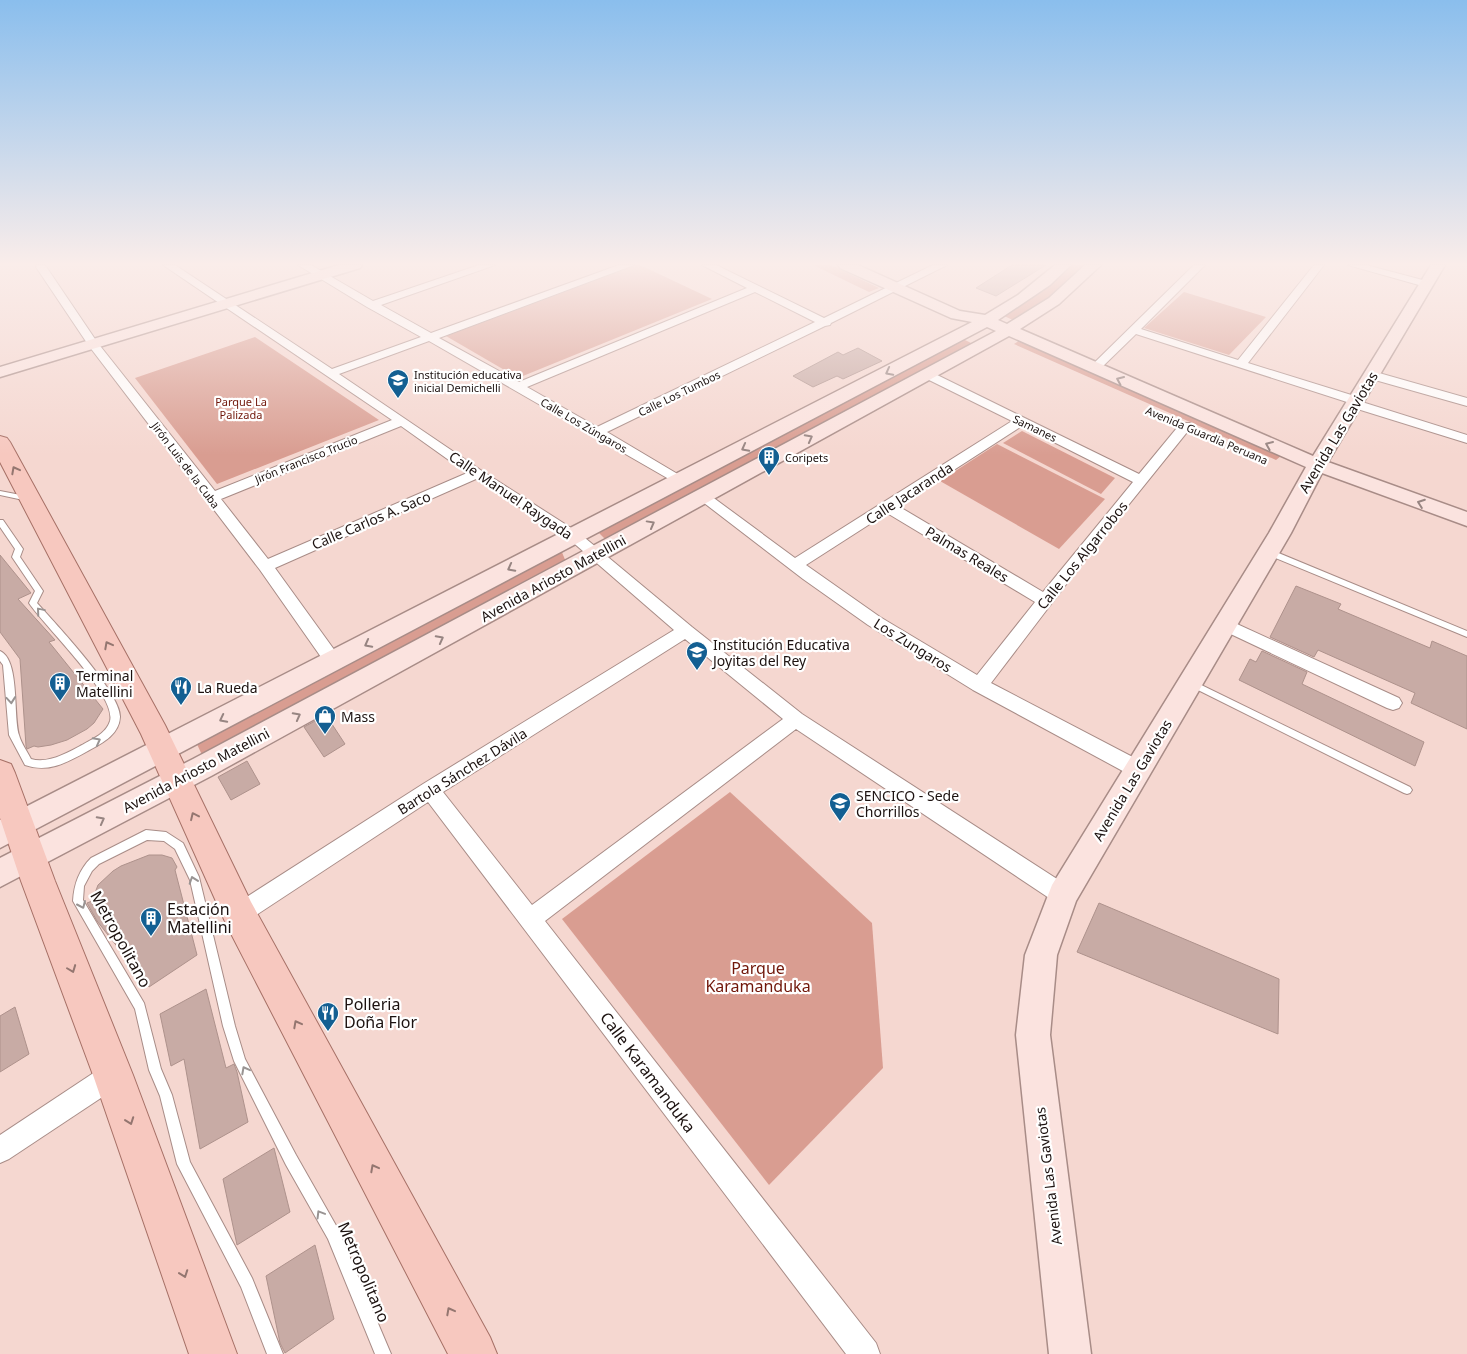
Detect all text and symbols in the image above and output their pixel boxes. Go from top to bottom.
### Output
one-way arrow [885,366,894,376]
place label: Institución educativa inicial Demichelli [414,367,522,395]
street label: Calle Los Tumbos [635,367,723,419]
street label: Avenida Las Gaviotas [1294,367,1382,496]
school or university icon: Institución educativa inicial Demichelli [386,368,410,399]
one-way arrow [1116,375,1125,386]
park label: Parque La Palizada [215,394,267,422]
street label: Calle Los Zúngaros [538,394,630,456]
street label: Avenida Guardia Peruana [1144,402,1270,468]
street label: Samanes [1011,411,1059,445]
street label: Jirón Luis de la Cuba [148,418,223,511]
street label: Jirón Francisco Trucio [252,431,360,487]
one-way arrow [804,435,813,445]
one-way arrow [1265,440,1274,451]
one-way arrow [741,442,750,452]
building icon: Coripets [757,445,781,476]
street label: Calle Manuel Raygada [446,447,576,543]
place label: Coripets [785,450,828,465]
street label: Calle Jacaranda [862,458,956,528]
one-way arrow [11,467,21,476]
street label: Calle Carlos A. Saco [309,486,433,554]
street label: Calle Los Algarrobos [1032,497,1132,613]
one-way arrow [1417,499,1426,509]
one-way arrow [646,520,655,530]
street label: Palmas Reales [922,522,1012,586]
street label: Avenida Ariosto Matellini [477,530,629,626]
one-way arrow [508,562,517,572]
one-way arrow [36,608,45,617]
street label: Los Zungaros [870,613,956,677]
one-way arrow [435,635,444,645]
place label: Institución Educativa Joyitas del Rey [711,635,850,670]
one-way arrow [364,638,373,648]
school or university icon: Institución Educativa Joyitas del Rey [685,640,709,671]
one-way arrow [104,641,114,650]
place label: Terminal Matellini [76,666,133,701]
building icon: Terminal Matellini [48,671,72,702]
restaurant icon: La Rueda [169,675,193,706]
place label: La Rueda [197,678,258,697]
one-way arrow [5,697,16,705]
shop icon: Mass [313,704,337,735]
place label: Mass [341,707,375,726]
one-way arrow [292,712,301,722]
one-way arrow [220,713,229,723]
street label: Avenida Las Gaviotas [1088,715,1176,844]
street label: Avenida Ariosto Matellini [119,723,273,817]
street label: Bartola Sánchez Dávila [394,723,530,819]
one-way arrow [91,737,100,747]
place label: SENCICO - Sede Chorrillos [856,786,959,821]
school or university icon: SENCICO - Sede Chorrillos [828,791,852,822]
one-way arrow [189,812,200,821]
one-way arrow [96,816,105,826]
one-way arrow [189,876,199,884]
street label: Metropolitano [85,887,157,991]
place label: Estación Matellini [167,898,232,938]
one-way arrow [75,900,86,909]
building icon: Estación Matellini [139,906,163,937]
park label: Parque Karamanduka [705,957,811,997]
one-way arrow [67,965,77,973]
place label: Polleria Doña Flor [344,993,417,1033]
restaurant icon: Polleria Doña Flor [316,1001,340,1032]
street label: Calle Karamanduka [595,1007,701,1137]
one-way arrow [294,1020,304,1029]
one-way arrow [241,1066,251,1075]
street label: Avenida Las Gaviotas [1030,1106,1066,1246]
one-way arrow [124,1117,134,1125]
one-way arrow [370,1164,380,1173]
one-way arrow [317,1210,327,1219]
street label: Metropolitano [333,1218,395,1326]
one-way arrow [178,1270,188,1278]
one-way arrow [446,1307,456,1316]

